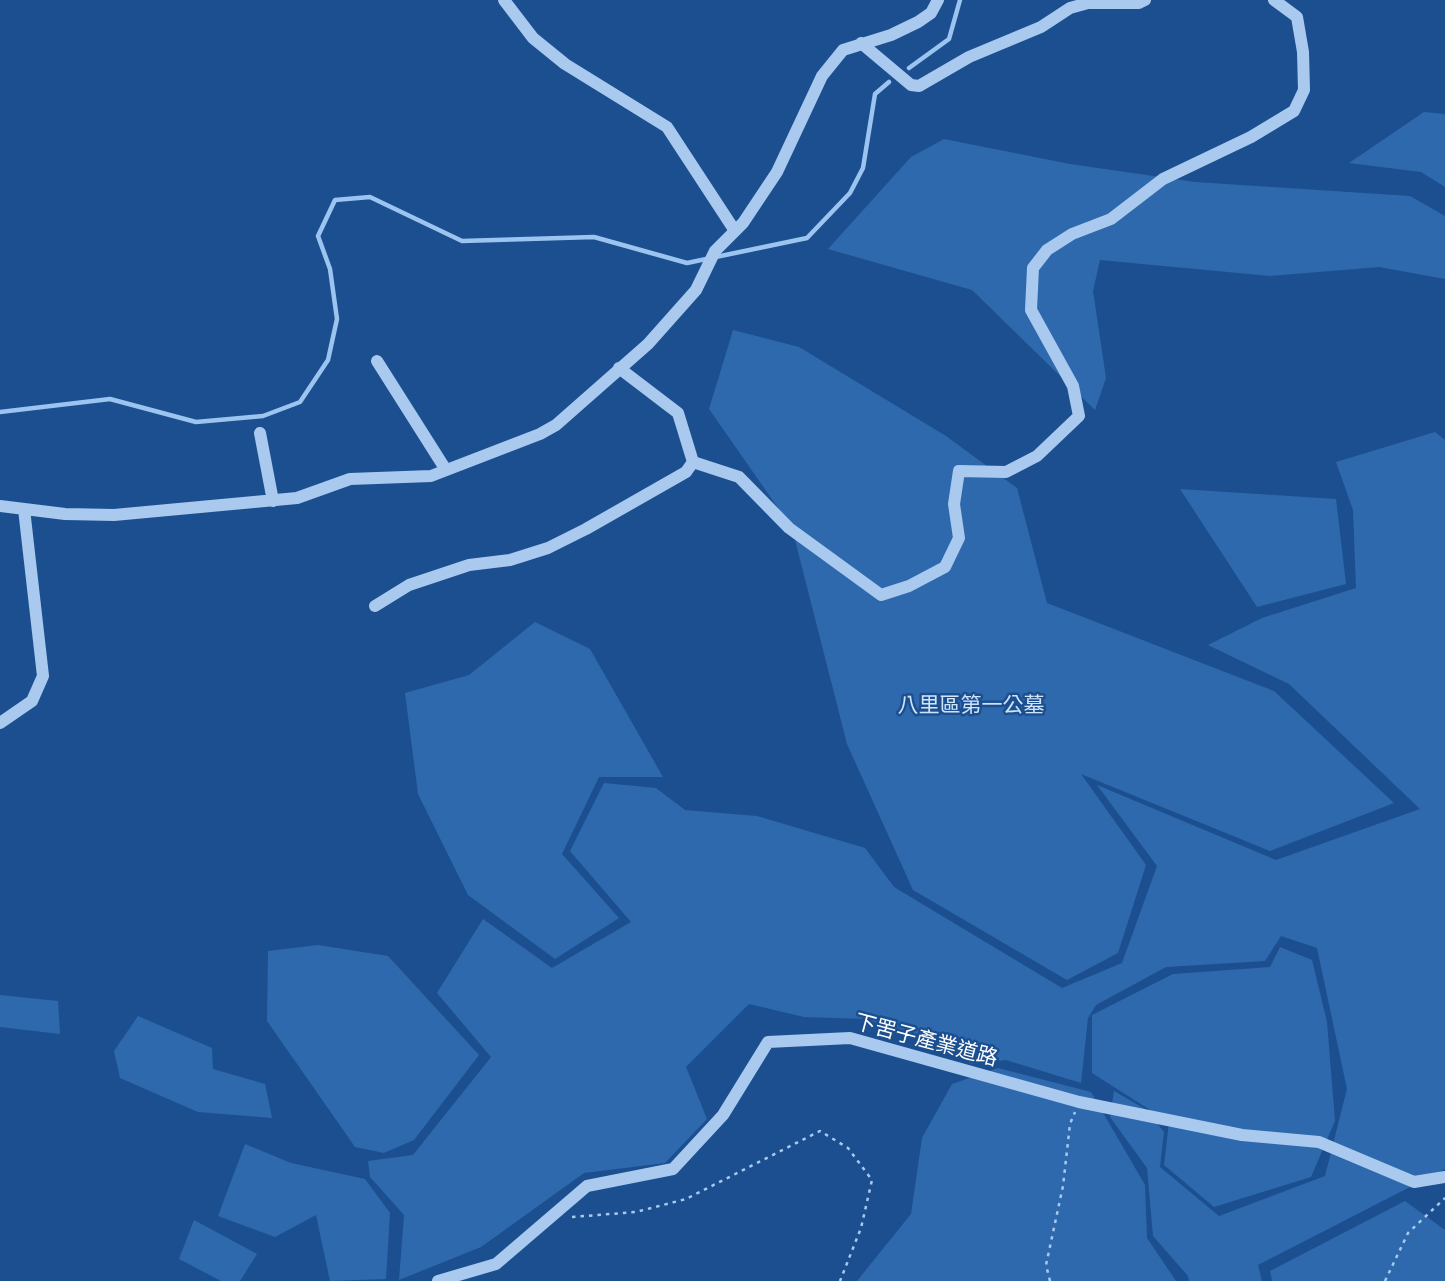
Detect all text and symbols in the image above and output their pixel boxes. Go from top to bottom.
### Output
park label: 八里區第一公墓 [898,693,1044,719]
street label: 下罟子產業道路 [852,1010,1000,1072]

